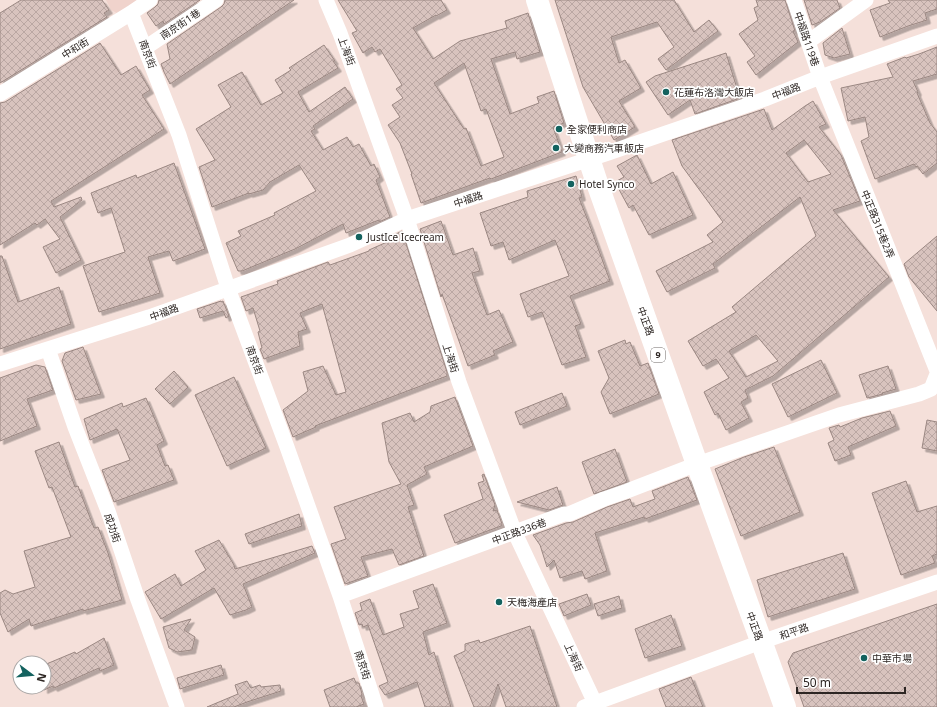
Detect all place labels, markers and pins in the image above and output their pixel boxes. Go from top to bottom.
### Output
place label: 花蓮布洛灣大飯店 [674,85,754,99]
marker: 花蓮布洛灣大飯店 [661,87,671,97]
place label: 全家便利商店 [567,122,627,136]
marker: 全家便利商店 [554,124,564,134]
place label: 大變商務汽車飯店 [564,141,644,155]
marker: 大變商務汽車飯店 [551,143,561,153]
place label: Hotel Synco [579,177,635,191]
marker: Hotel Synco [566,179,576,189]
place label: JustIce Icecream [366,230,444,244]
marker: JustIce Icecream [354,232,364,242]
place label: 天梅海產店 [507,595,557,609]
marker: 天梅海產店 [494,597,504,607]
place label: 中華市場 [872,651,912,665]
marker: 中華市場 [859,653,869,663]

